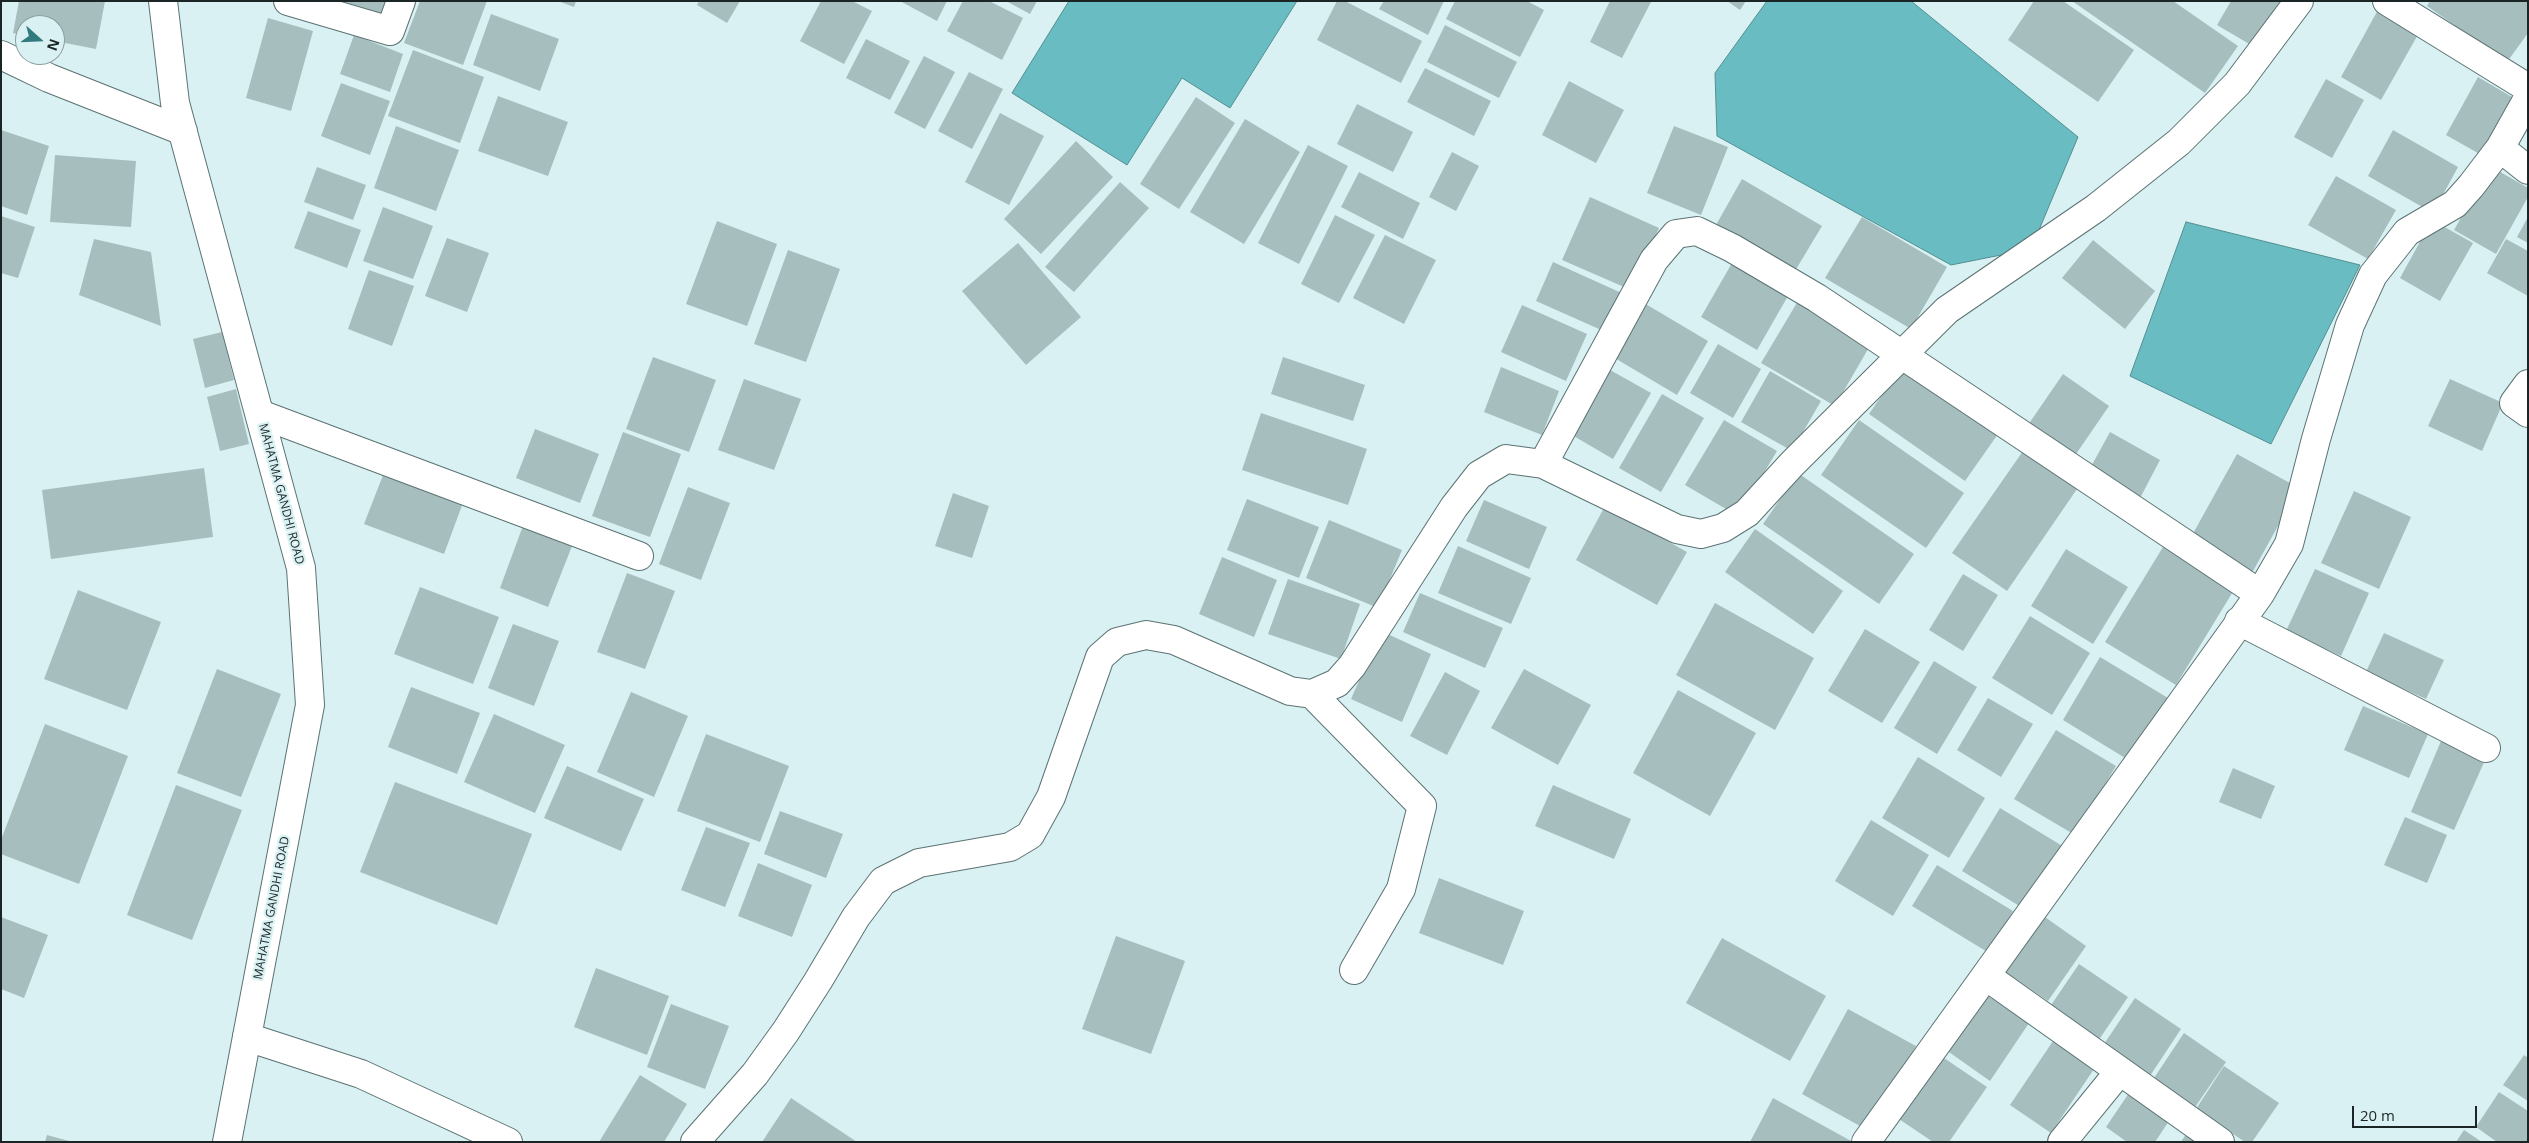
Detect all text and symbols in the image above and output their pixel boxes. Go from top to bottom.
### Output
north arrow [15,15,65,65]
text: N [43,36,65,54]
street label: MAHATMA GANDHI ROAD [255,422,307,566]
street label: MAHATMA GANDHI ROAD [251,835,293,981]
scale bar [2354,1096,2479,1128]
text: 20 m [2360,1105,2395,1125]

